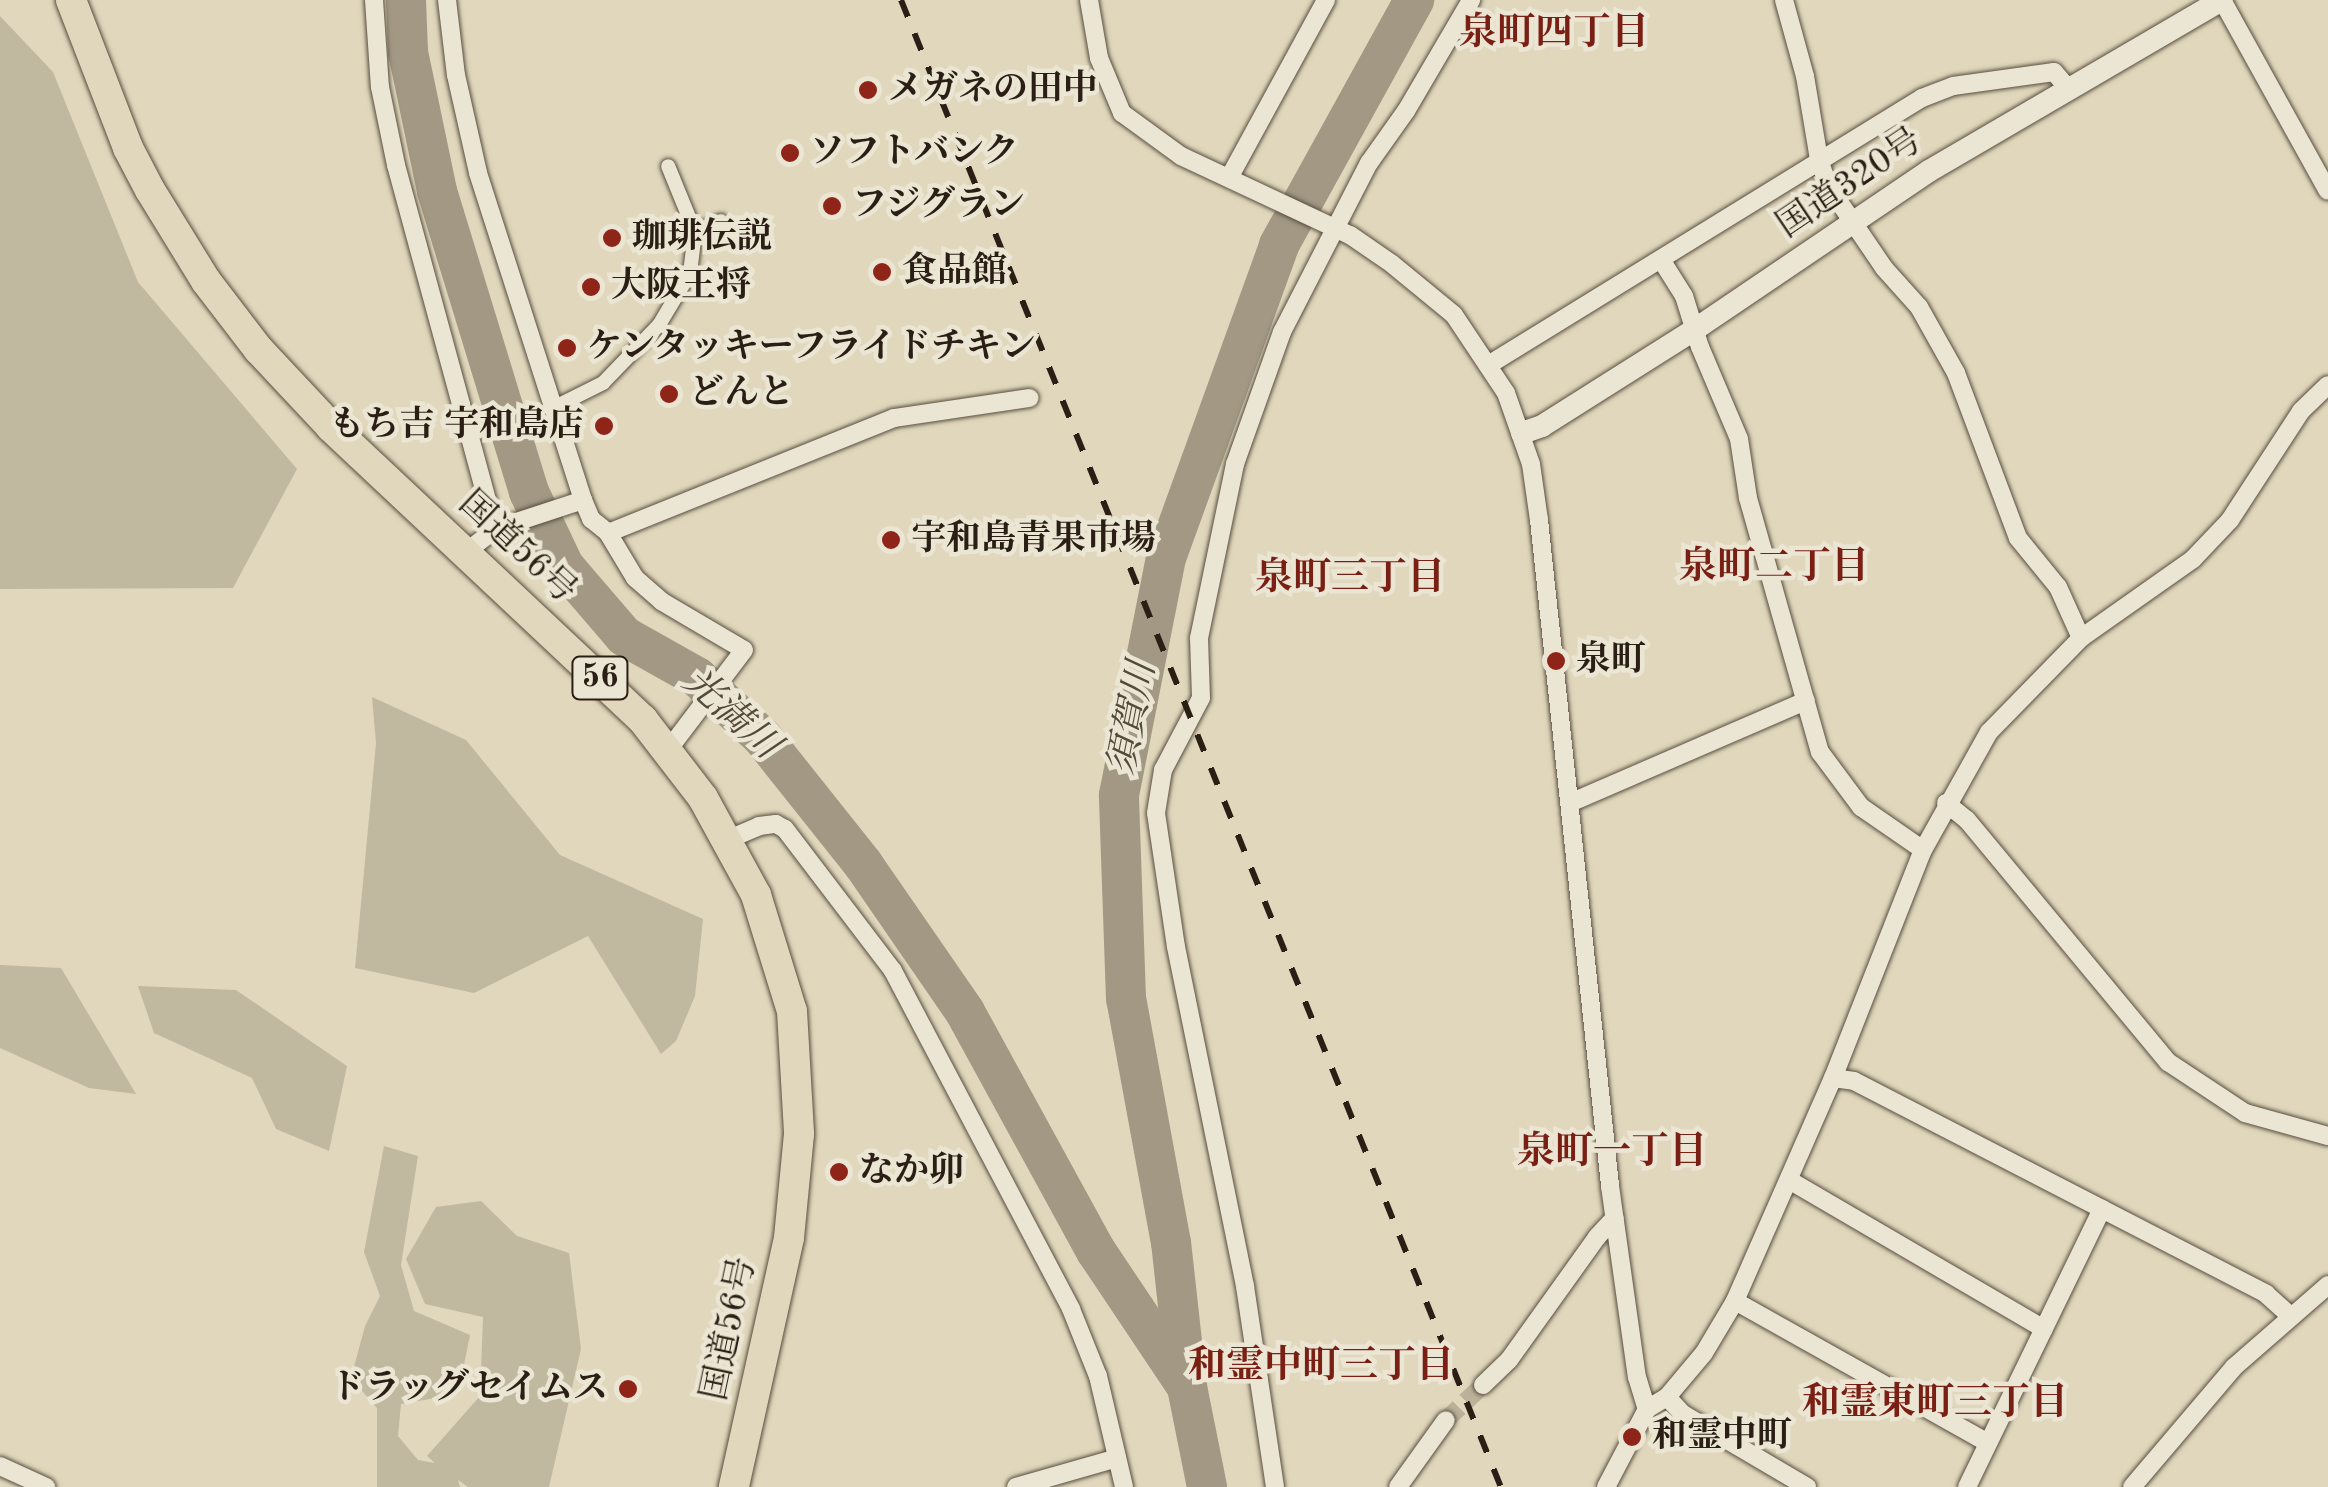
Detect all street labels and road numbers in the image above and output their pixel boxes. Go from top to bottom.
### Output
street label: 国道320号 [1769,120,1931,248]
street label: 国道56号 [449,483,585,613]
road number: 56 [570,651,630,705]
street label: 国道56号 [694,1253,766,1405]

